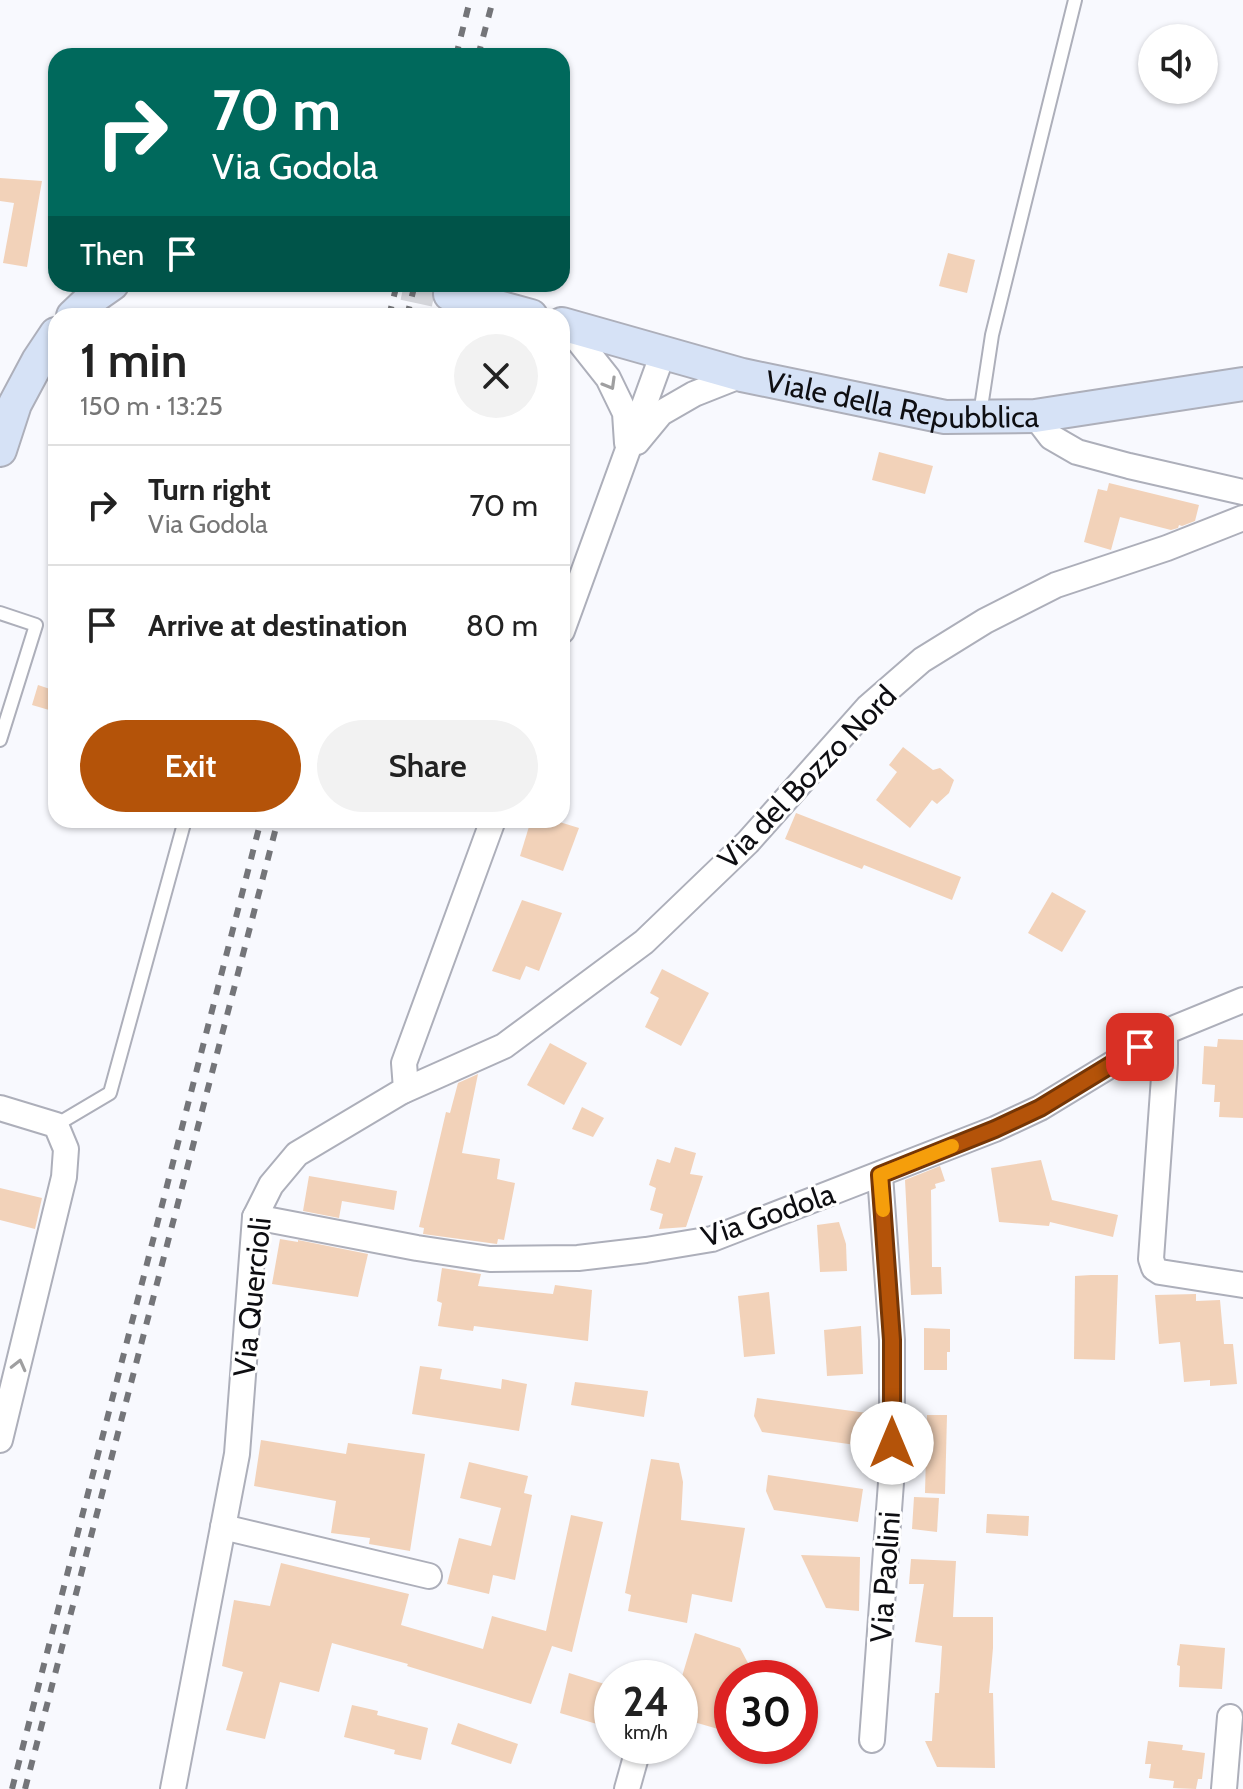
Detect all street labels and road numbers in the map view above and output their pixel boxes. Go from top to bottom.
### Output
street label: Viale della Repubblica [762,362,1040,436]
street label: Via del Bozzo Nord [710,677,904,877]
street label: Via Godola [697,1175,840,1255]
street label: Via Quercioli [225,1215,279,1379]
street label: Via Paolini [862,1510,908,1644]

